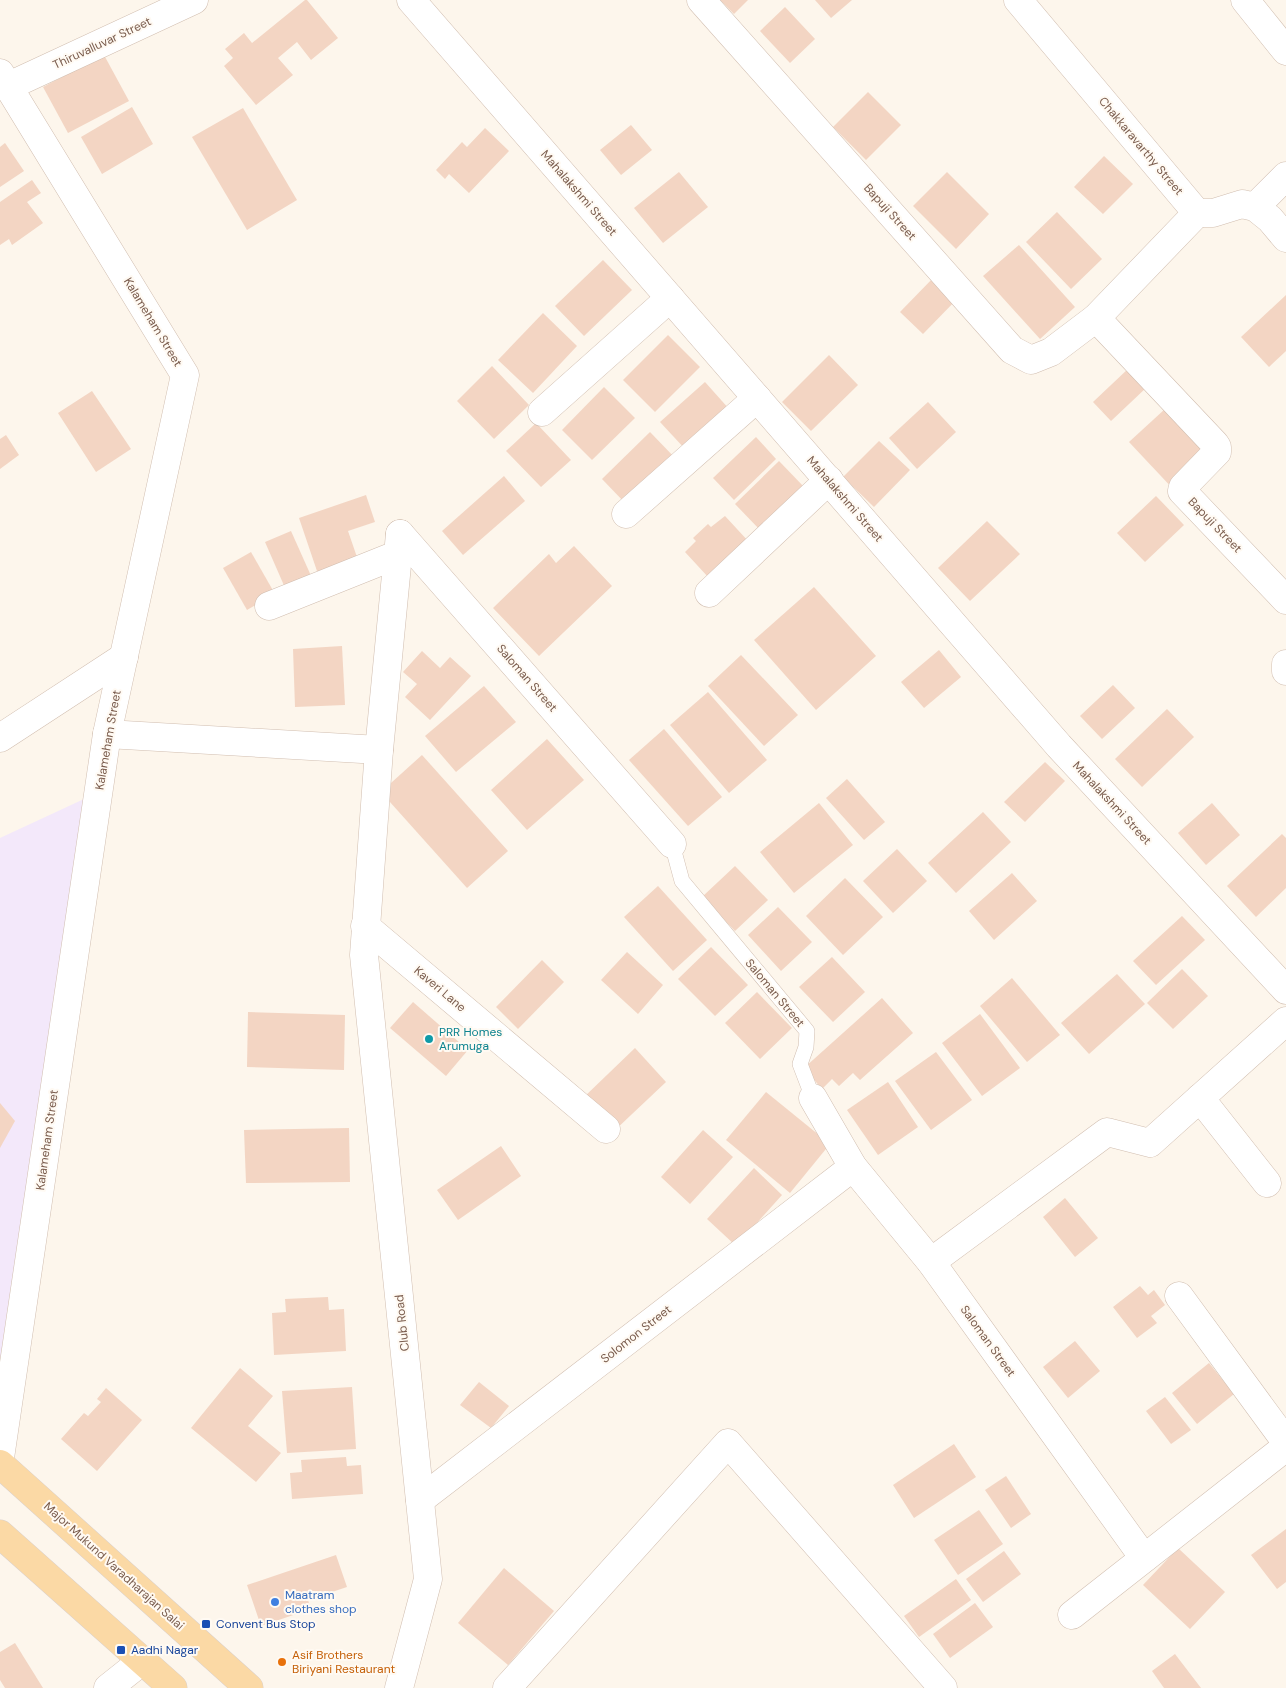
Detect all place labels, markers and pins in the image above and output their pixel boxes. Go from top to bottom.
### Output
place label: PRR Homes Arumuga [439,1024,502,1054]
marker: PRR Homes Arumuga [423,1033,435,1045]
place label: Maatram clothes shop [285,1587,357,1617]
marker: Maatram clothes shop [269,1596,281,1608]
place label: Convent Bus Stop [216,1616,316,1632]
marker: Convent Bus Stop [200,1618,212,1630]
place label: Aadhi Nagar [131,1642,199,1658]
marker: Aadhi Nagar [115,1644,127,1656]
place label: Asif Brothers Biriyani Restaurant [292,1647,396,1677]
marker: Asif Brothers Biriyani Restaurant [276,1656,288,1668]

